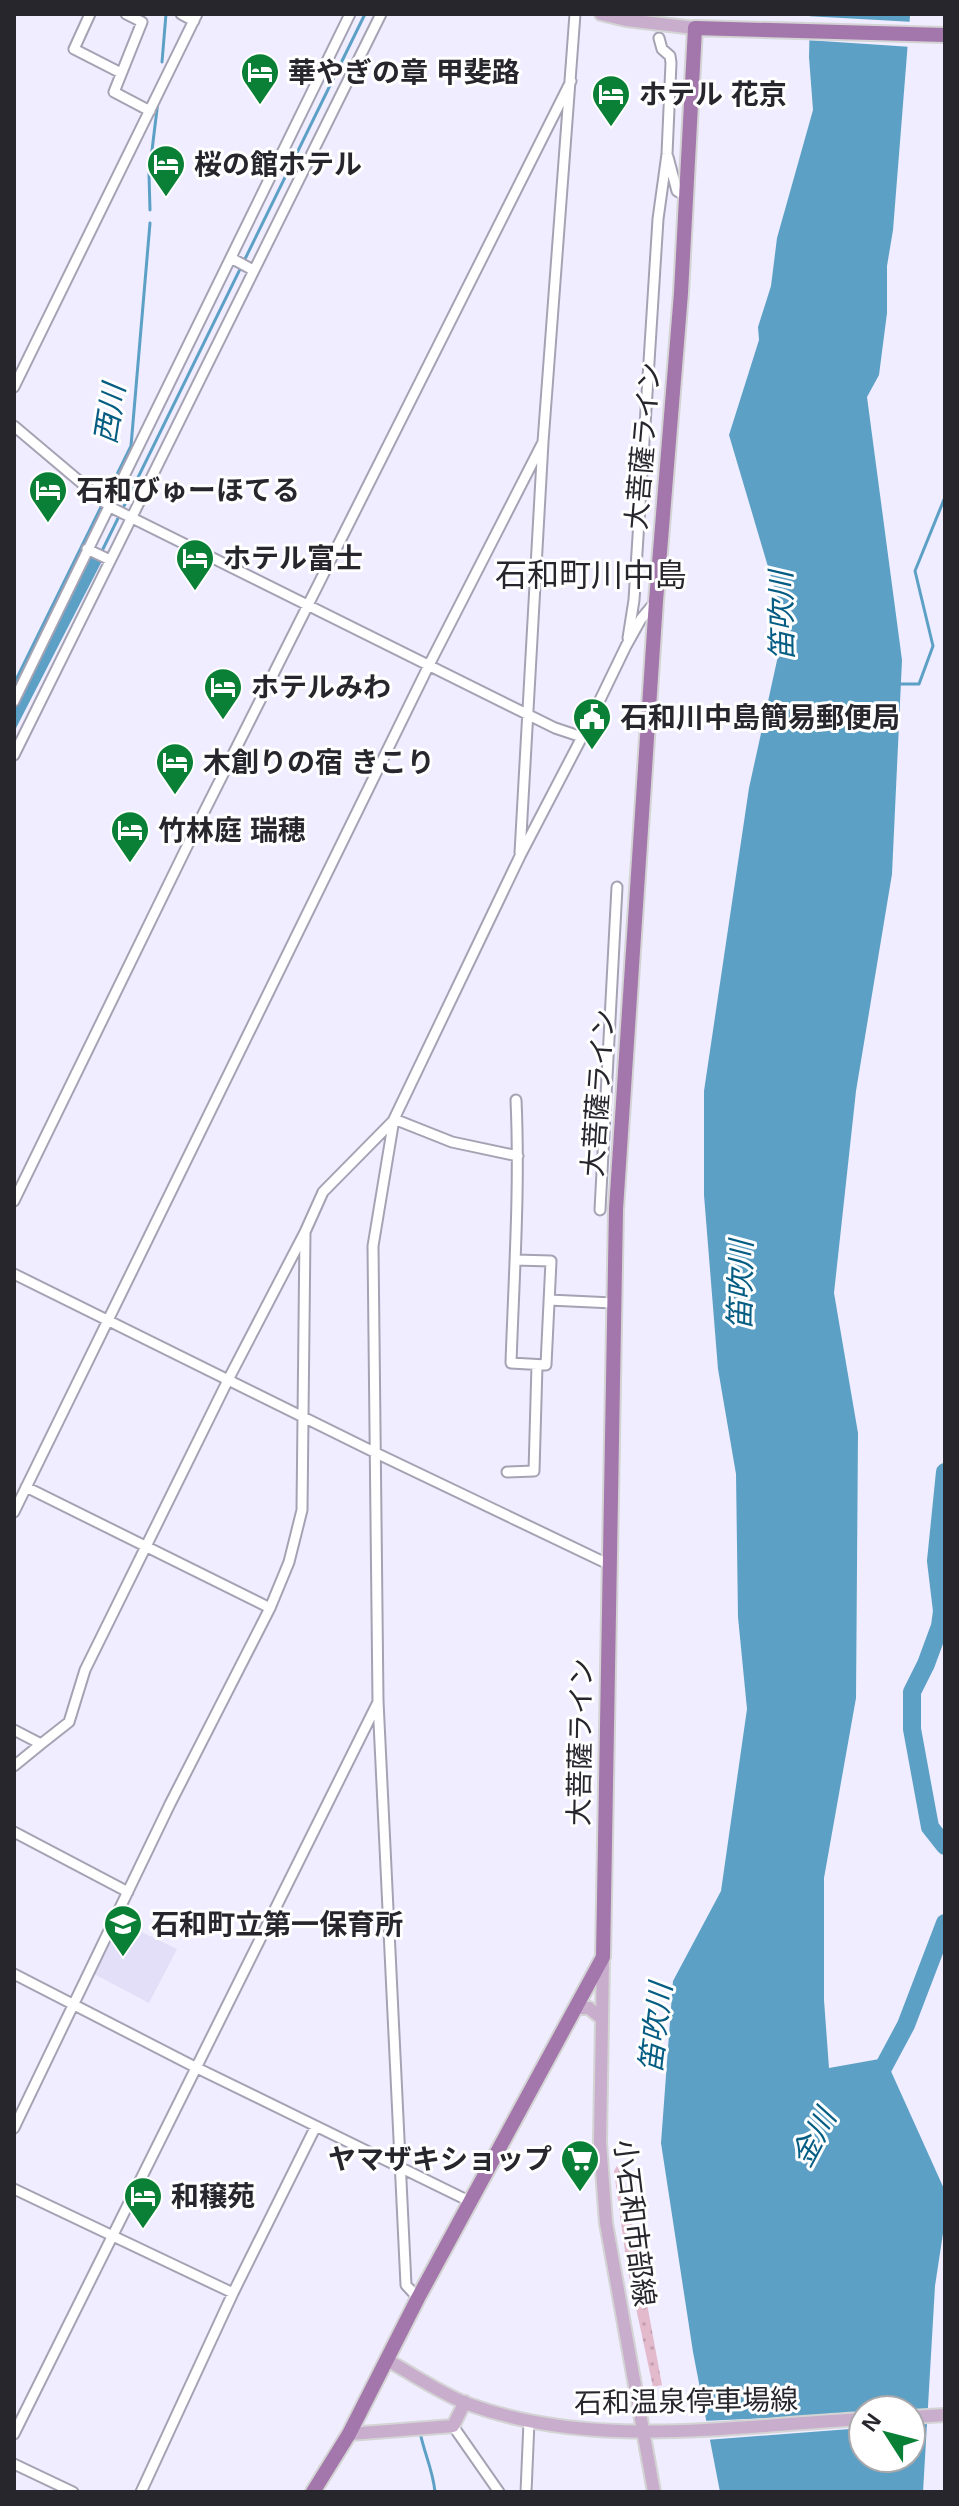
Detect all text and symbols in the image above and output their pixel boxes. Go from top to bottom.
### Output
hotel icon: 華やぎの章 甲斐路 [239,51,281,106]
place label: 華やぎの章 甲斐路 [288,57,520,88]
hotel icon: ホテル 花京 [590,73,632,128]
place label: ホテル 花京 [639,79,787,110]
hotel icon: 桜の館ホテル [145,143,187,198]
place label: 桜の館ホテル [194,149,362,180]
street label: 大菩薩ライン [621,361,666,531]
water label: 西川 [89,379,131,446]
hotel icon: 石和びゅーほてる [27,469,69,524]
place label: 石和びゅーほてる [76,475,300,506]
hotel icon: ホテル富士 [174,537,216,592]
place label: ホテル富士 [223,543,363,574]
district label: 石和町川中島 [495,557,687,593]
water label: 笛吹川 [764,568,799,661]
hotel icon: ホテルみわ [202,666,244,721]
place label: ホテルみわ [251,672,391,703]
public building icon: 石和川中島簡易郵便局 [571,696,613,751]
place label: 石和川中島簡易郵便局 [620,702,900,733]
hotel icon: 木創りの宿 きこり [154,741,196,796]
place label: 木創りの宿 きこり [203,747,435,778]
hotel icon: 竹林庭 瑞穂 [109,809,151,864]
place label: 竹林庭 瑞穂 [158,815,306,846]
street label: 大菩薩ライン [577,1008,620,1178]
water label: 笛吹川 [723,1237,758,1330]
street label: 大菩薩ライン [564,1658,597,1826]
school or university icon: 石和町立第一保育所 [102,1903,144,1958]
place label: 石和町立第一保育所 [151,1909,403,1940]
water label: 笛吹川 [634,1978,678,2075]
water label: 金川 [785,2101,844,2172]
supermarket icon: ヤマザキショップ [559,2138,601,2193]
street label: 小石和市部線 [609,2138,660,2308]
place label: ヤマザキショップ [328,2144,552,2175]
hotel icon: 和穣苑 [122,2175,164,2230]
place label: 和穣苑 [171,2181,255,2212]
street label: 石和温泉停車場線 [574,2384,798,2419]
north arrow [847,2394,927,2474]
text: N [856,2409,886,2436]

